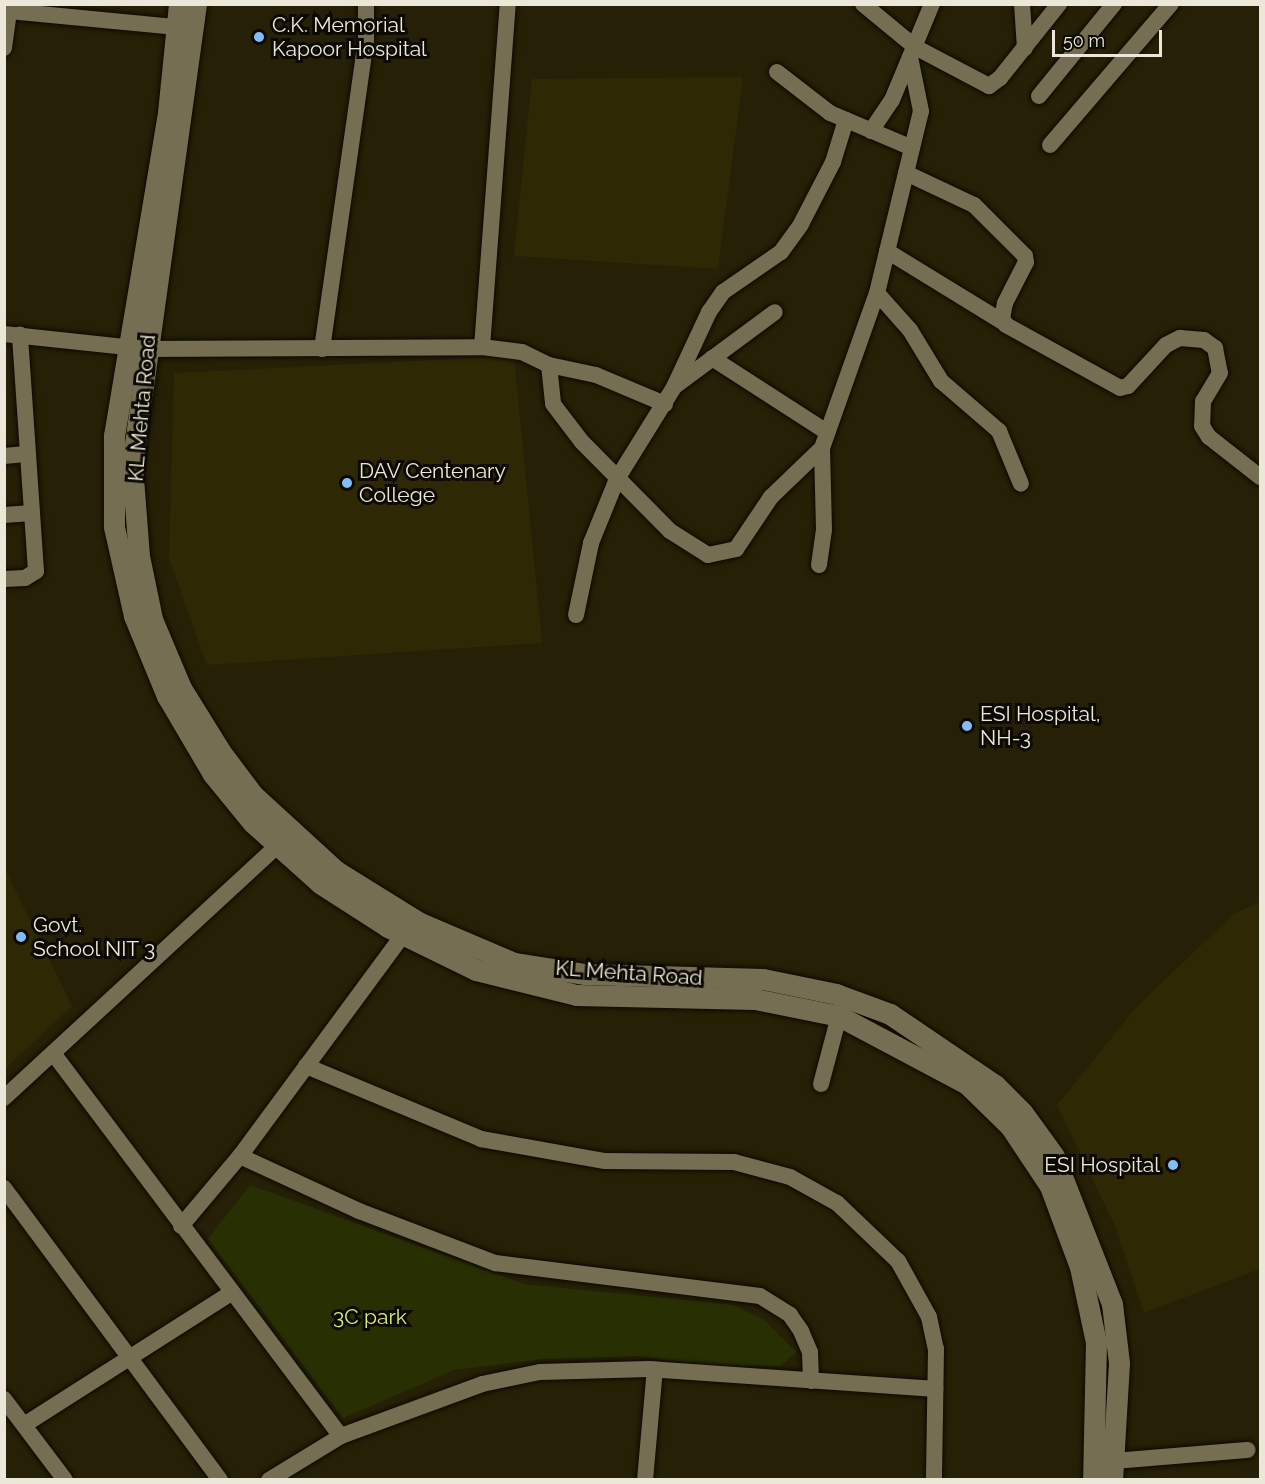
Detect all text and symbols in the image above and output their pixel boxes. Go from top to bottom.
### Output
place label: C.K. Memorial Kapoor Hospital [272,12,427,62]
scale bar [1055,18,1164,56]
marker: C.K. Memorial Kapoor Hospital [250,28,268,46]
text: 50 m [1063,30,1105,51]
street label: KL Mehta Road [123,333,161,483]
place label: DAV Centenary College [359,458,507,508]
marker: DAV Centenary College [340,476,354,490]
place label: ESI Hospital, NH-3 [980,701,1100,751]
marker: ESI Hospital, NH-3 [958,717,976,735]
place label: Govt. School NIT 3 [33,912,156,962]
marker: Govt. School NIT 3 [14,930,28,944]
street label: KL Mehta Road [554,955,704,991]
place label: ESI Hospital [1044,1152,1160,1178]
marker: ESI Hospital [1164,1156,1182,1174]
park label: 3C park [333,1304,407,1330]

